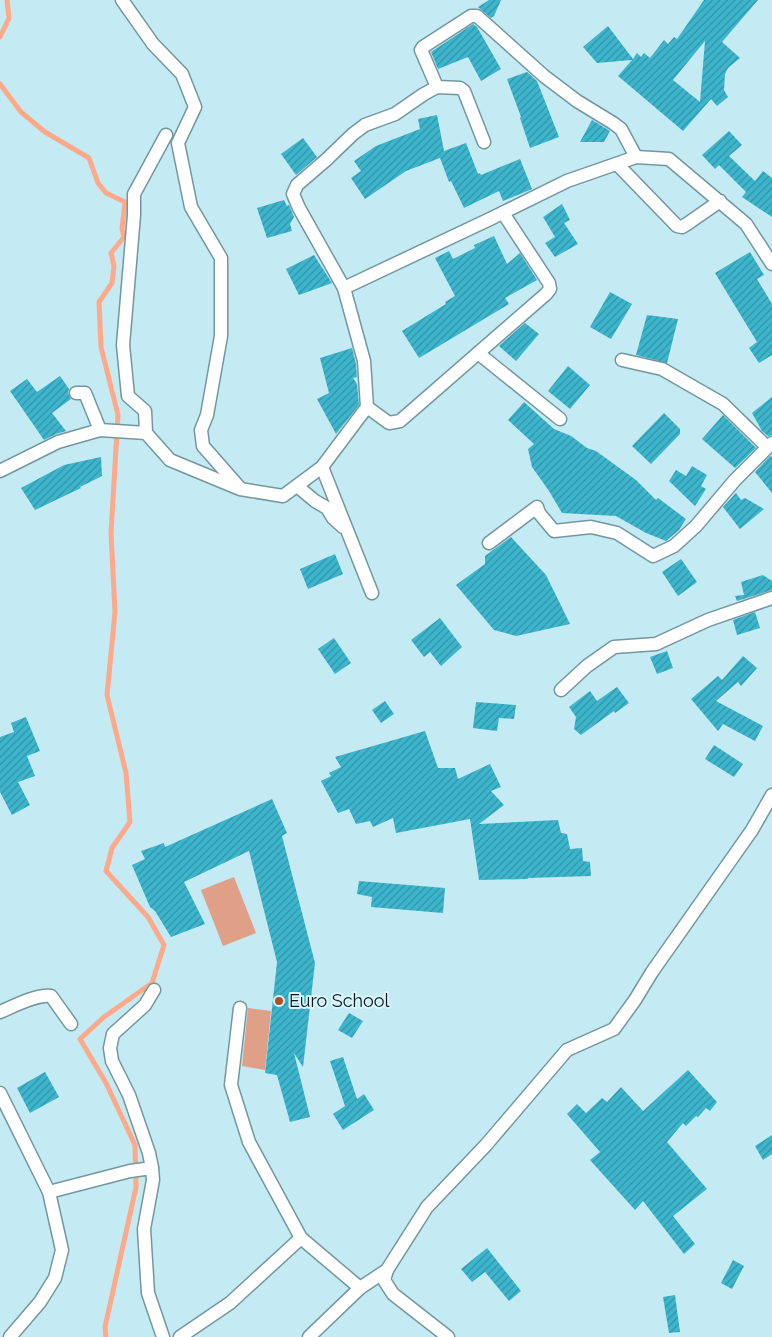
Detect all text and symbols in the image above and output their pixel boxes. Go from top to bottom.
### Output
place label: Euro School [289,990,389,1011]
marker: Euro School [273,995,285,1007]

